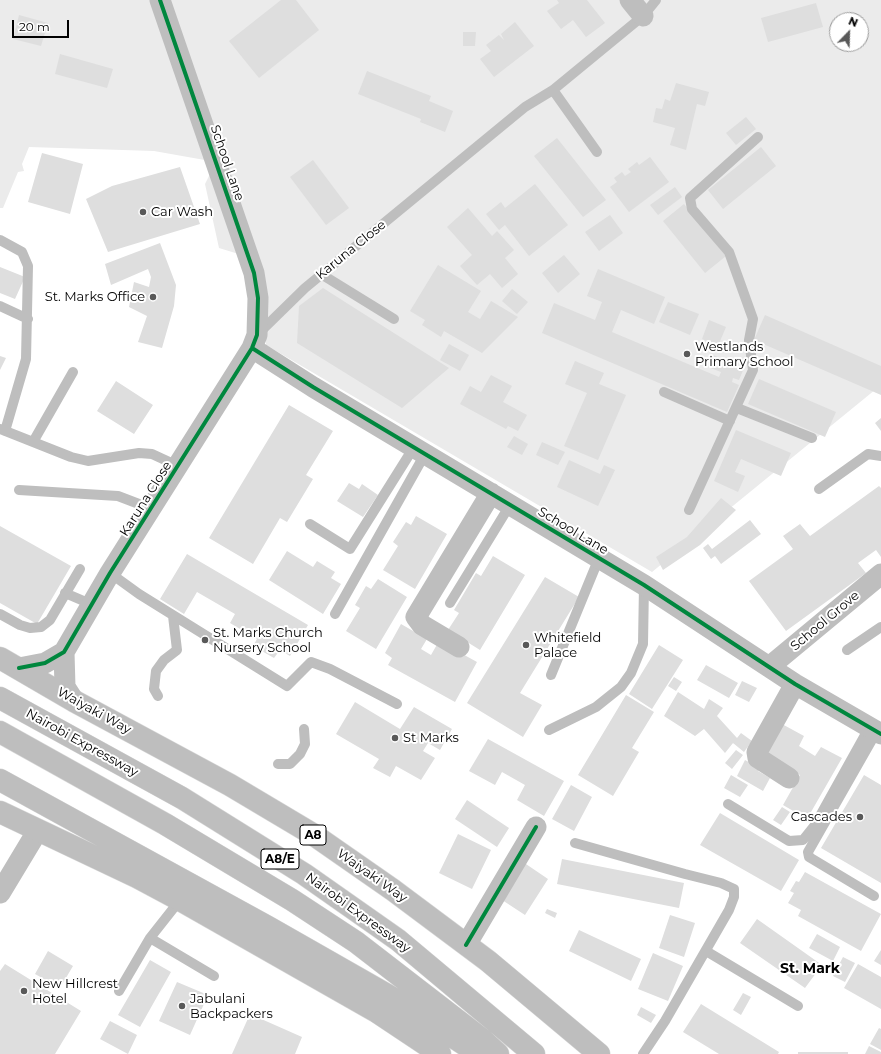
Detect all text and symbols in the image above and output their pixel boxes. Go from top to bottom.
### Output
scale bar [14,12,71,38]
north arrow [829,12,869,52]
text: N [846,14,860,30]
text: 20 m [19,19,50,34]
street label: School Lane [207,123,247,203]
place label: Car Wash [151,204,213,220]
marker: Car Wash [138,207,148,217]
street label: Karuna Close [313,217,389,283]
place label: St. Marks Office [45,289,145,305]
marker: St. Marks Office [148,292,158,302]
place label: Westlands Primary School [695,339,793,370]
marker: Westlands Primary School [682,349,692,359]
street label: Karuna Close [117,459,175,539]
street label: School Lane [535,504,611,558]
street label: School Grove [787,588,863,654]
place label: St. Marks Church Nursery School [213,625,323,656]
place label: Whitefield Palace [534,630,601,661]
marker: St. Marks Church Nursery School [200,635,210,645]
marker: Whitefield Palace [521,640,531,650]
street label: Waiyaki Way [54,684,134,738]
street label: Nairobi Expressway [23,706,141,780]
place label: St Marks [403,730,459,746]
marker: St Marks [390,733,400,743]
place label: Cascades [791,809,852,825]
marker: Cascades [855,812,865,822]
road number: A8 [300,825,326,845]
street label: Waiyaki Way [334,846,410,906]
road number: A8/E [261,849,299,869]
street label: Nairobi Expressway [302,870,414,956]
district label: St. Mark [780,961,840,977]
place label: New Hillcrest Hotel [32,976,118,1007]
marker: New Hillcrest Hotel [19,986,29,996]
place label: Jabulani Backpackers [190,991,273,1022]
marker: Jabulani Backpackers [177,1001,187,1011]

